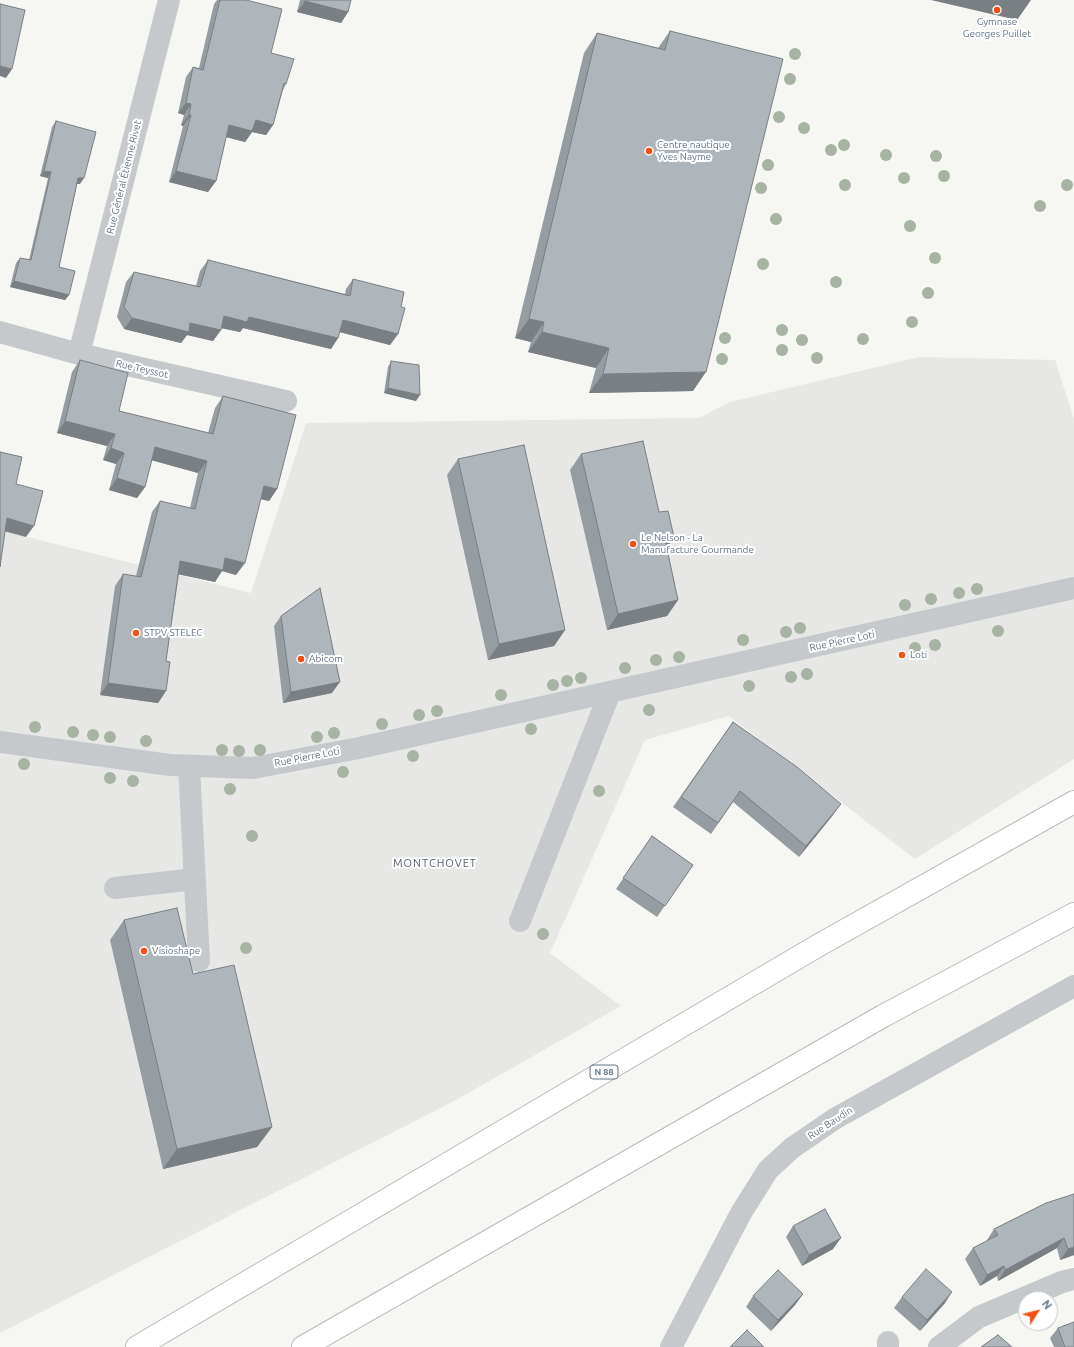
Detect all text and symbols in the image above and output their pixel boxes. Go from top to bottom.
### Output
marker: Gymnase Georges Puillet [992,5,1002,15]
place label: Gymnase Georges Puillet [963,16,1031,40]
street label: Rue Général Étienne Rivet [104,119,144,235]
place label: Centre nautique Yves Nayme [657,139,730,162]
marker: Centre nautique Yves Nayme [644,146,654,156]
street label: Rue Teyssot [115,357,169,381]
place label: Le Nelson - La Manufacture Gourmande [641,532,754,556]
marker: Le Nelson - La Manufacture Gourmande [628,539,638,549]
place label: STPV STELEC [144,627,202,639]
marker: STPV STELEC [131,628,141,638]
street label: Rue Pierre Loti [808,628,876,654]
place label: Loti [910,649,927,661]
marker: Loti [897,650,907,660]
place label: Abicom [309,653,343,665]
marker: Abicom [296,654,306,664]
street label: Rue Pierre Loti [273,745,341,769]
district label: MONTCHOVET [393,856,477,870]
place label: Visioshape [152,945,200,957]
marker: Visioshape [139,946,149,956]
road number: N 88 [590,1065,618,1079]
street label: Rue Baudin [805,1104,855,1142]
north arrow [1018,1291,1058,1331]
text: N [1040,1298,1054,1311]

